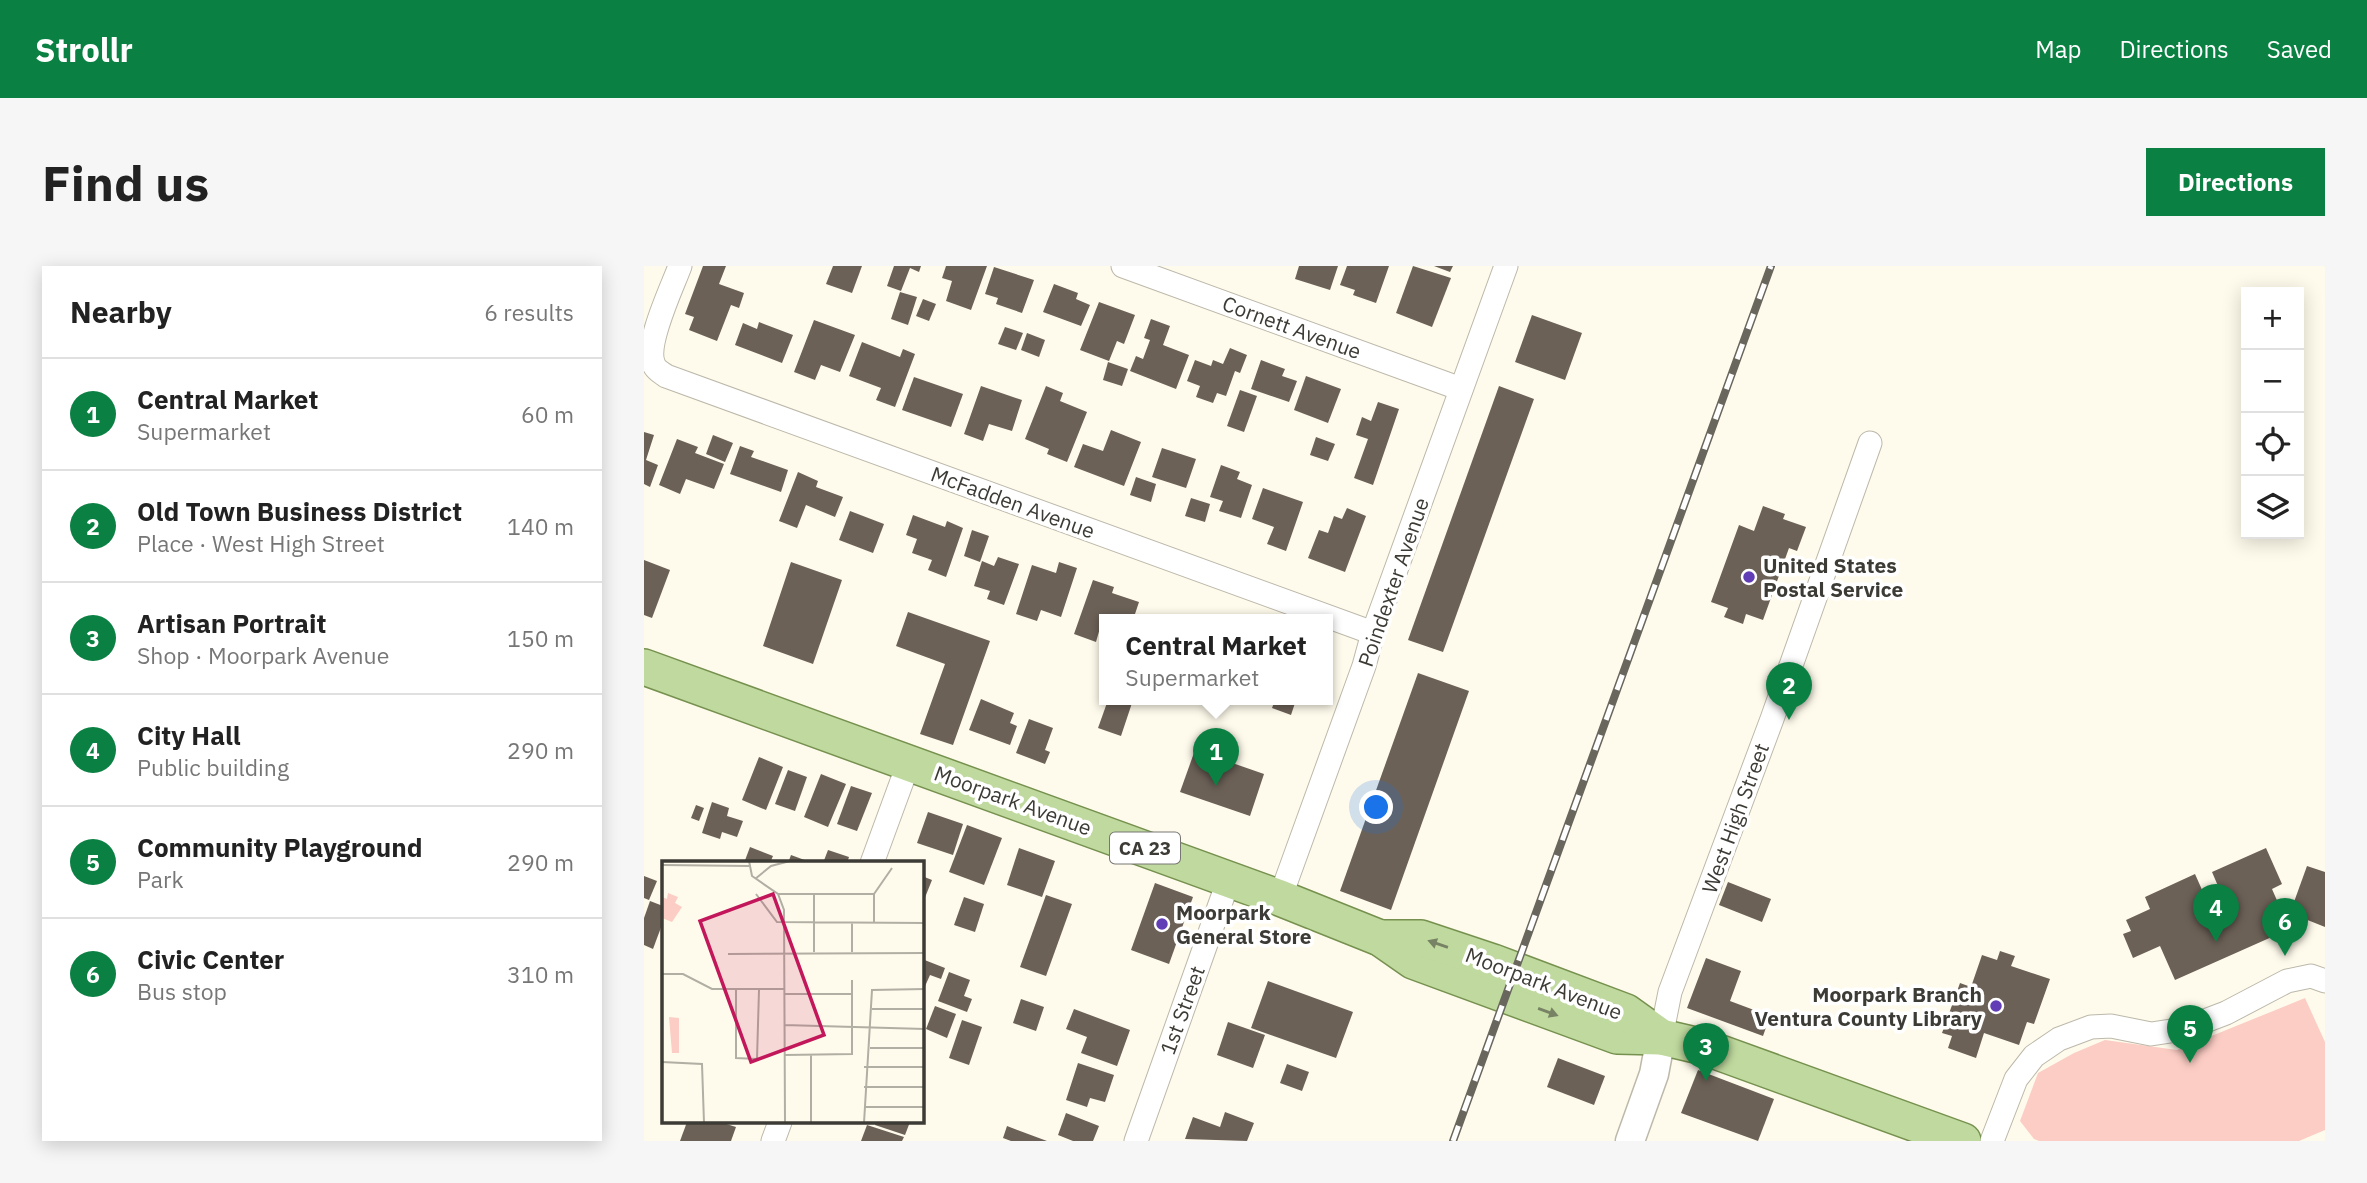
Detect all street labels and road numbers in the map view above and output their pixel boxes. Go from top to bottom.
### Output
street label: Cornett Avenue [1219,289,1365,365]
street label: McFadden Avenue [927,459,1099,545]
street label: Poindexter Avenue [1351,494,1435,670]
street label: West High Street [1695,739,1775,897]
street label: Moorpark Avenue [930,759,1096,841]
road number: CA 23 [1110,832,1180,863]
street label: Moorpark Avenue [1462,940,1626,1026]
street label: 1st Street [1153,962,1211,1058]

